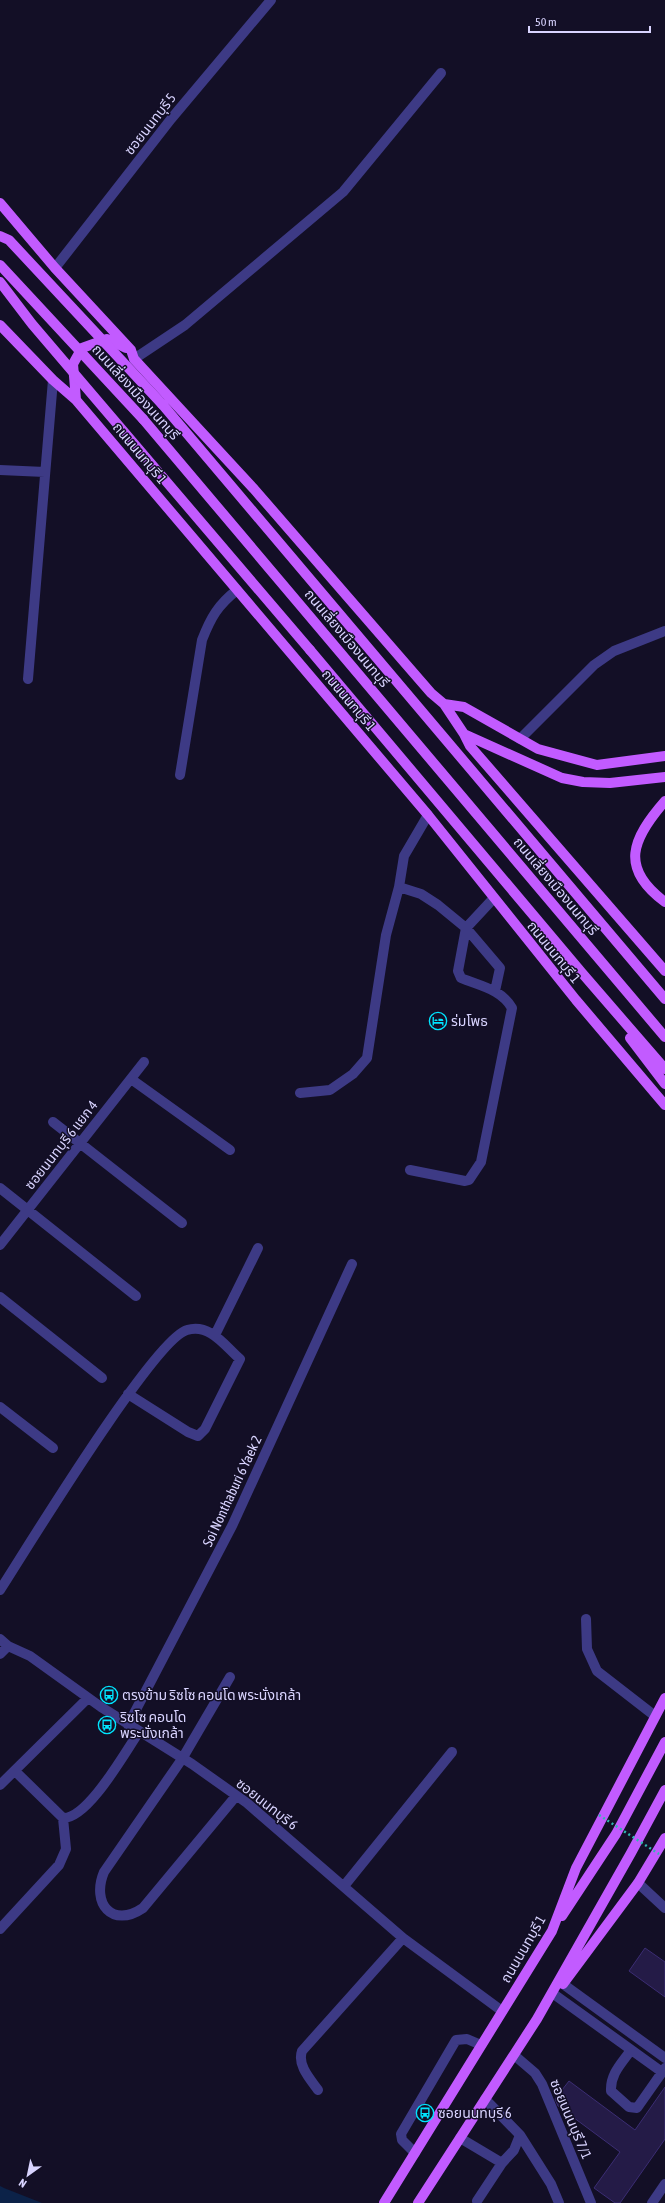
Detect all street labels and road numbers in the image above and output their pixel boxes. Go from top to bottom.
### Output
street label: ซอยนนทบุรี 5 [121,90,180,159]
street label: ถนนเลี่ยงเมืองนนทบุรี [88,340,185,444]
street label: ถนนนนทบุรี 1 [109,419,170,488]
street label: ถนนเลี่ยงเมืองนนทบุรี [301,585,394,691]
street label: ถนนนนทบุรี 1 [318,666,379,735]
street label: ถนนเลี่ยงเมืองนนทบุรี [510,833,603,939]
street label: ถนนนนทบุรี 1 [523,918,584,987]
street label: ซอยนนทบุรี 6 แยก 4 [21,1097,102,1193]
street label: Soi Nonthaburi 6 Yaek 2 [199,1433,265,1549]
street label: ซอยนนทบุรี 6 [232,1775,301,1834]
street label: ถนนนนทบุรี 1 [497,1912,550,1986]
street label: ซอยนนนบุรี 7/1 [546,2077,595,2162]

